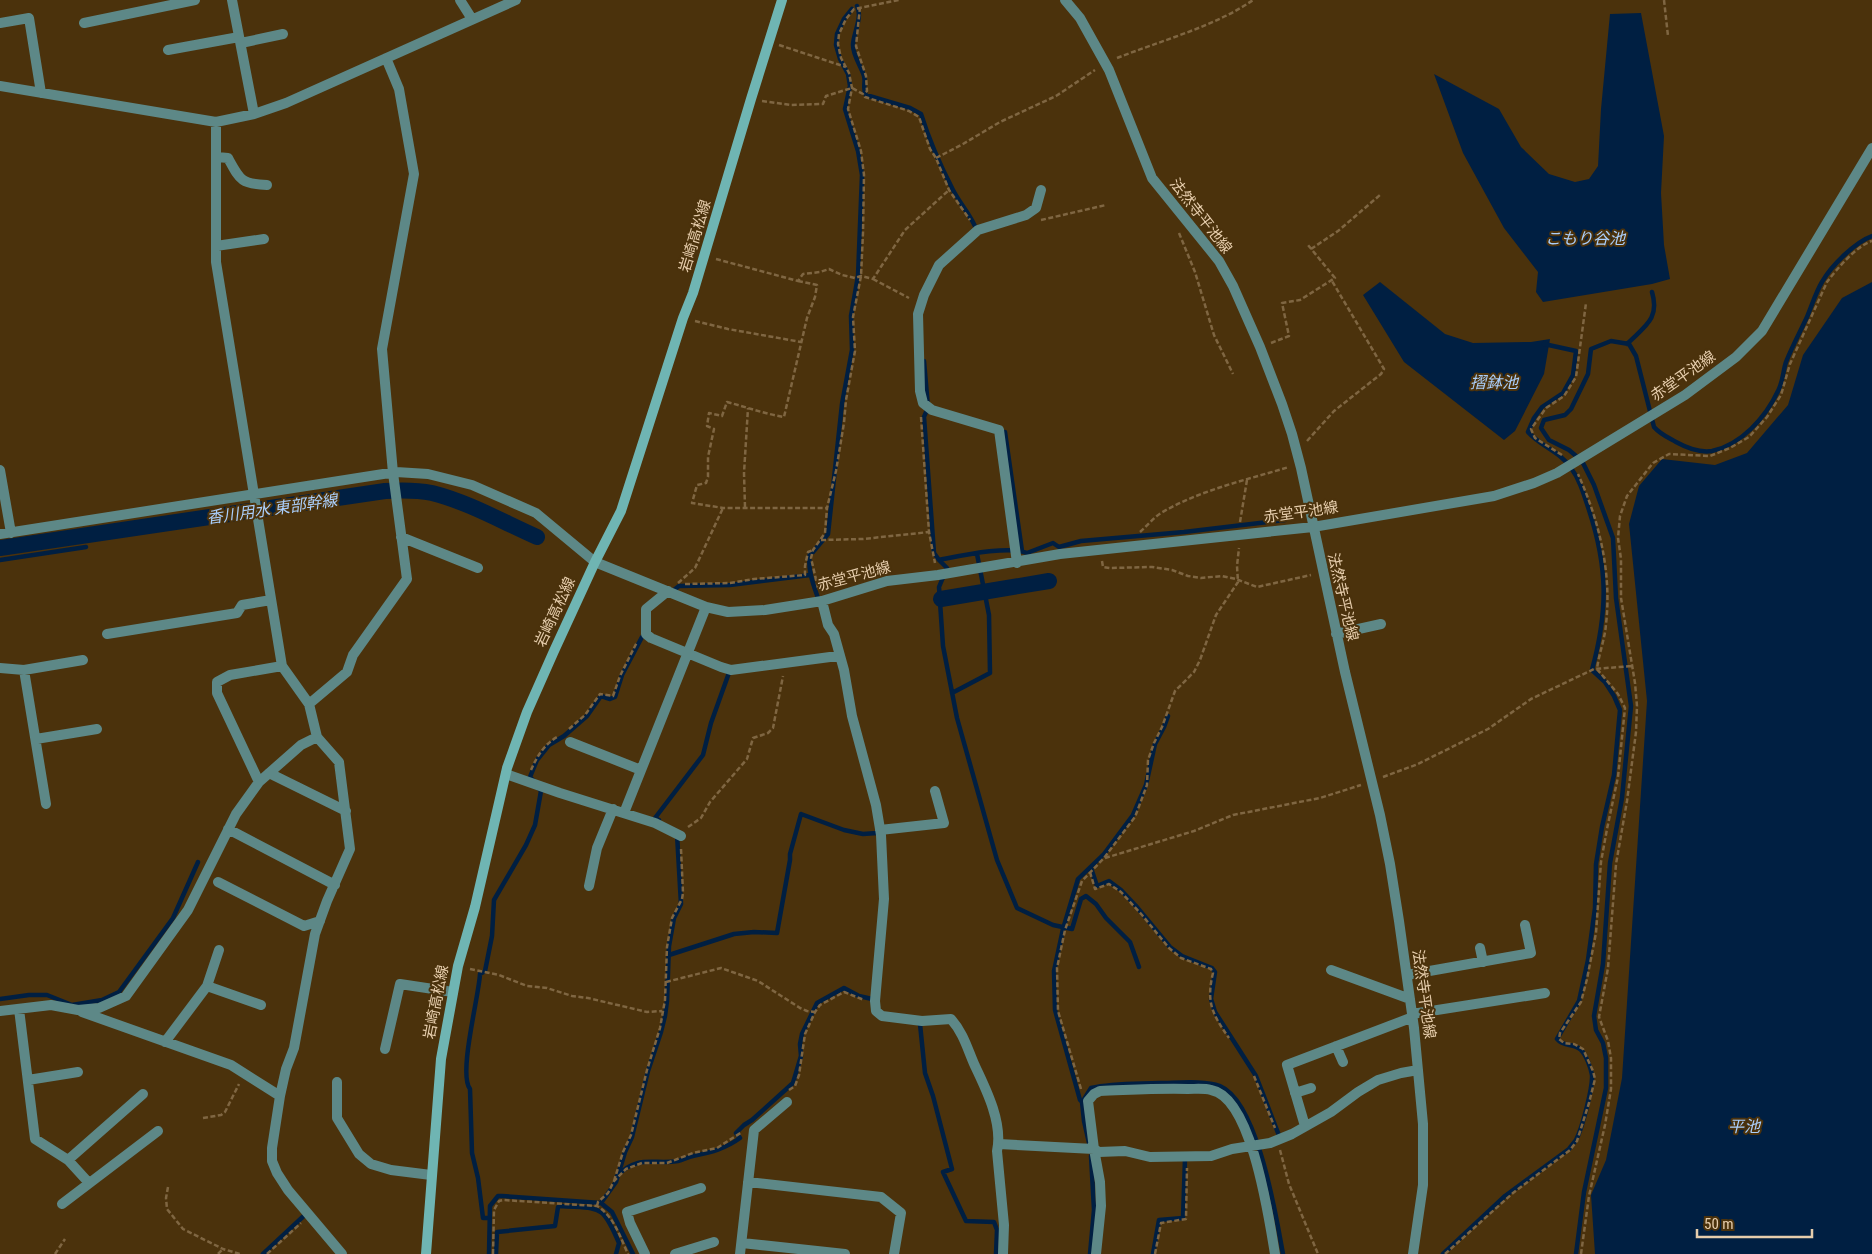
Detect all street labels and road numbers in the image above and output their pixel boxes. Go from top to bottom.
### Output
street label: 法然寺平池線 [1166,175,1236,257]
street label: 岩崎高松線 [675,197,715,275]
street label: 赤堂平池線 [1647,347,1719,405]
street label: 赤堂平池線 [1263,498,1339,526]
street label: 法然寺平池線 [1324,551,1362,643]
street label: 赤堂平池線 [815,558,893,594]
street label: 岩崎高松線 [531,574,579,650]
street label: 法然寺平池線 [1409,948,1439,1040]
street label: 岩崎高松線 [420,963,452,1041]

